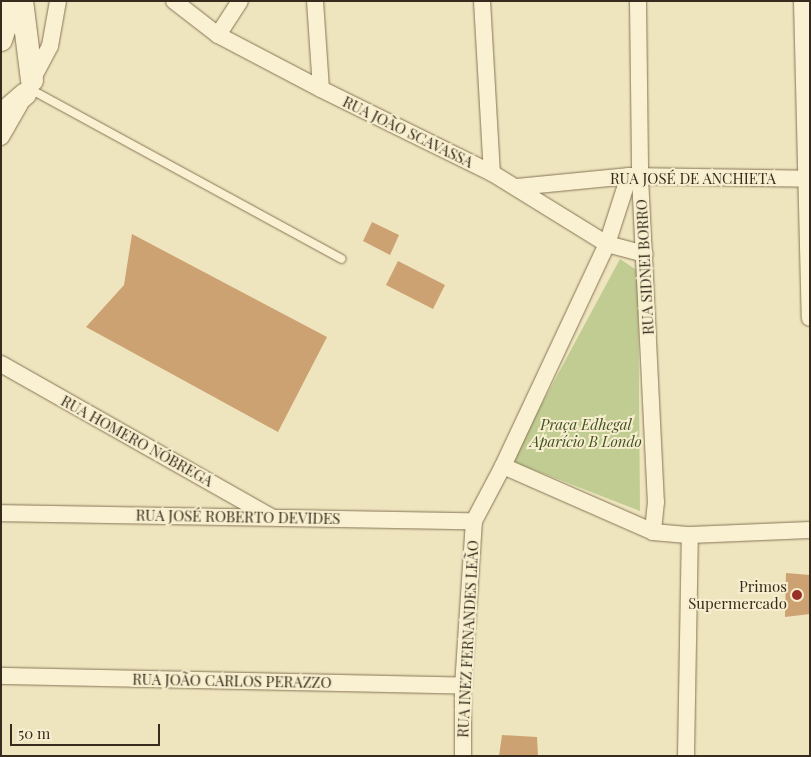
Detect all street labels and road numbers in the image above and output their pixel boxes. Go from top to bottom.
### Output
street label: RUA JOÃO SCAVASSA [340,93,476,171]
street label: RUA JOSÉ DE ANCHIETA [610,170,776,188]
street label: RUA SIDNEI BORRO [632,199,658,335]
street label: RUA HOMERO NÓBREGA [58,392,216,490]
street label: RUA JOSÉ ROBERTO DEVIDES [136,506,340,528]
street label: RUA INEZ FERNANDES LEÃO [454,540,482,738]
street label: RUA JOÃO CARLOS PERAZZO [132,670,332,692]

